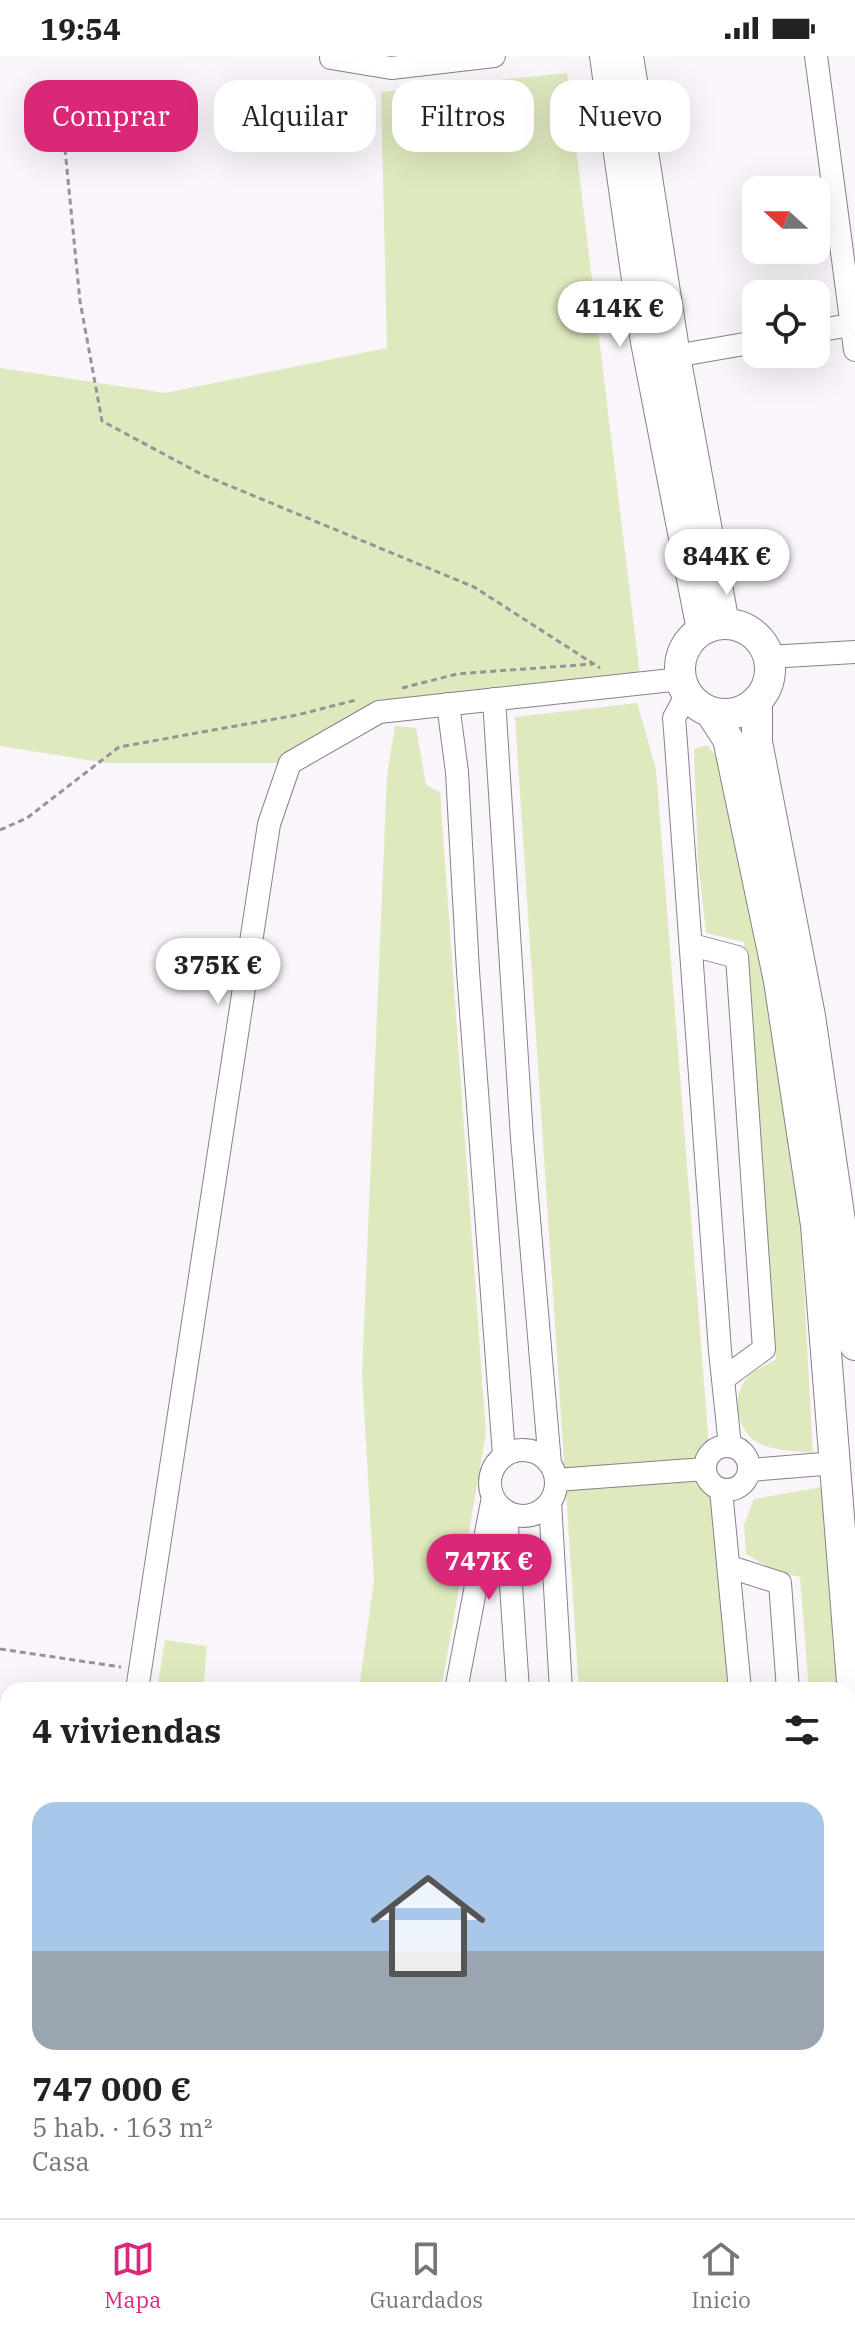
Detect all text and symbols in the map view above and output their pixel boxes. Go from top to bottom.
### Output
text: 19:54 [40,9,121,48]
chip: Comprar [24,80,198,152]
chip: Alquilar [214,80,376,152]
chip: Filtros [392,80,534,152]
chip: Nuevo [550,80,690,152]
north arrow [742,176,830,264]
map controls [742,176,830,368]
button: locate [742,280,830,368]
pin: 414K € [555,281,685,349]
text: 414K € [576,290,664,324]
pin: 844K € [662,529,792,597]
text: 844K € [683,538,771,572]
pin: 375K € [153,938,283,1006]
text: 375K € [174,947,262,981]
pin: 747K € [424,1534,554,1602]
text: 747K € [445,1543,533,1577]
text: 4 viviendas [32,1708,221,1752]
icon: filters [780,1708,824,1752]
icon: home [356,1854,500,1998]
text: 747 000 € [32,2066,191,2110]
text: 5 hab. · 163 m² [32,2110,213,2144]
text: Casa [32,2144,90,2178]
tab: Mapa [104,2237,161,2314]
tab: Guardados [370,2237,483,2314]
tab: Inicio [691,2237,751,2314]

